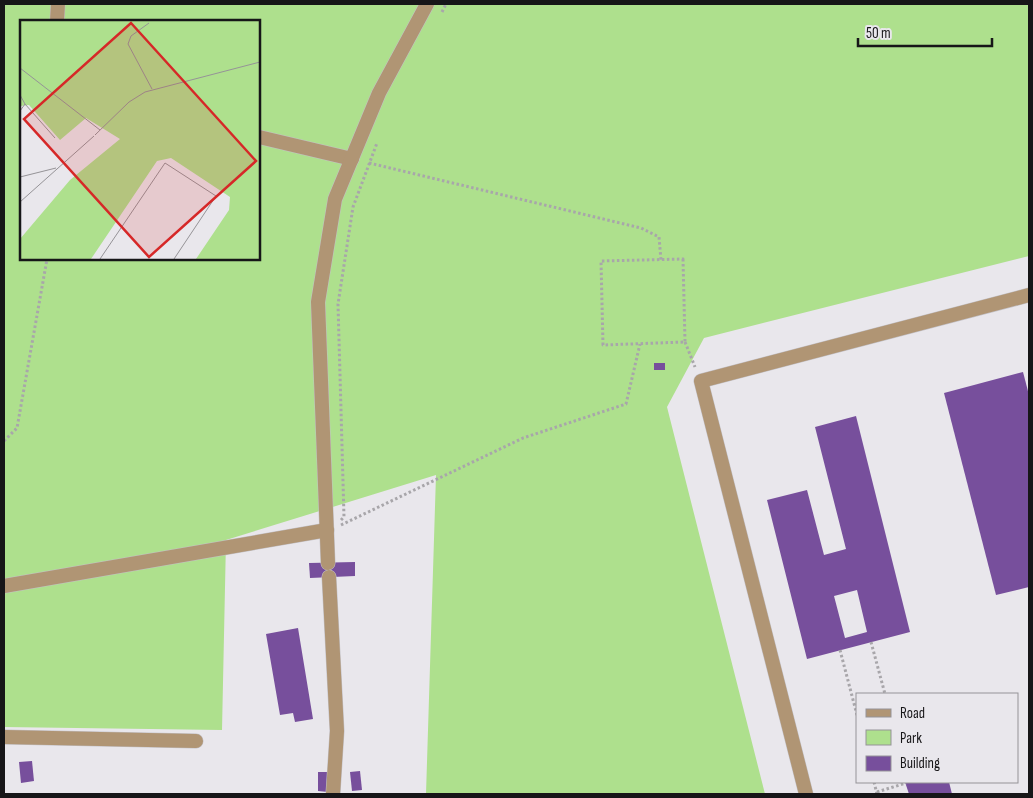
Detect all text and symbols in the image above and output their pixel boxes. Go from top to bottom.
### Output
scale bar [858,15,992,47]
inset map [20,20,260,260]
text: 50 m [866,24,891,43]
legend [856,693,1018,783]
text: Road [900,704,925,723]
text: Park [900,729,922,748]
text: Building [900,754,940,773]

